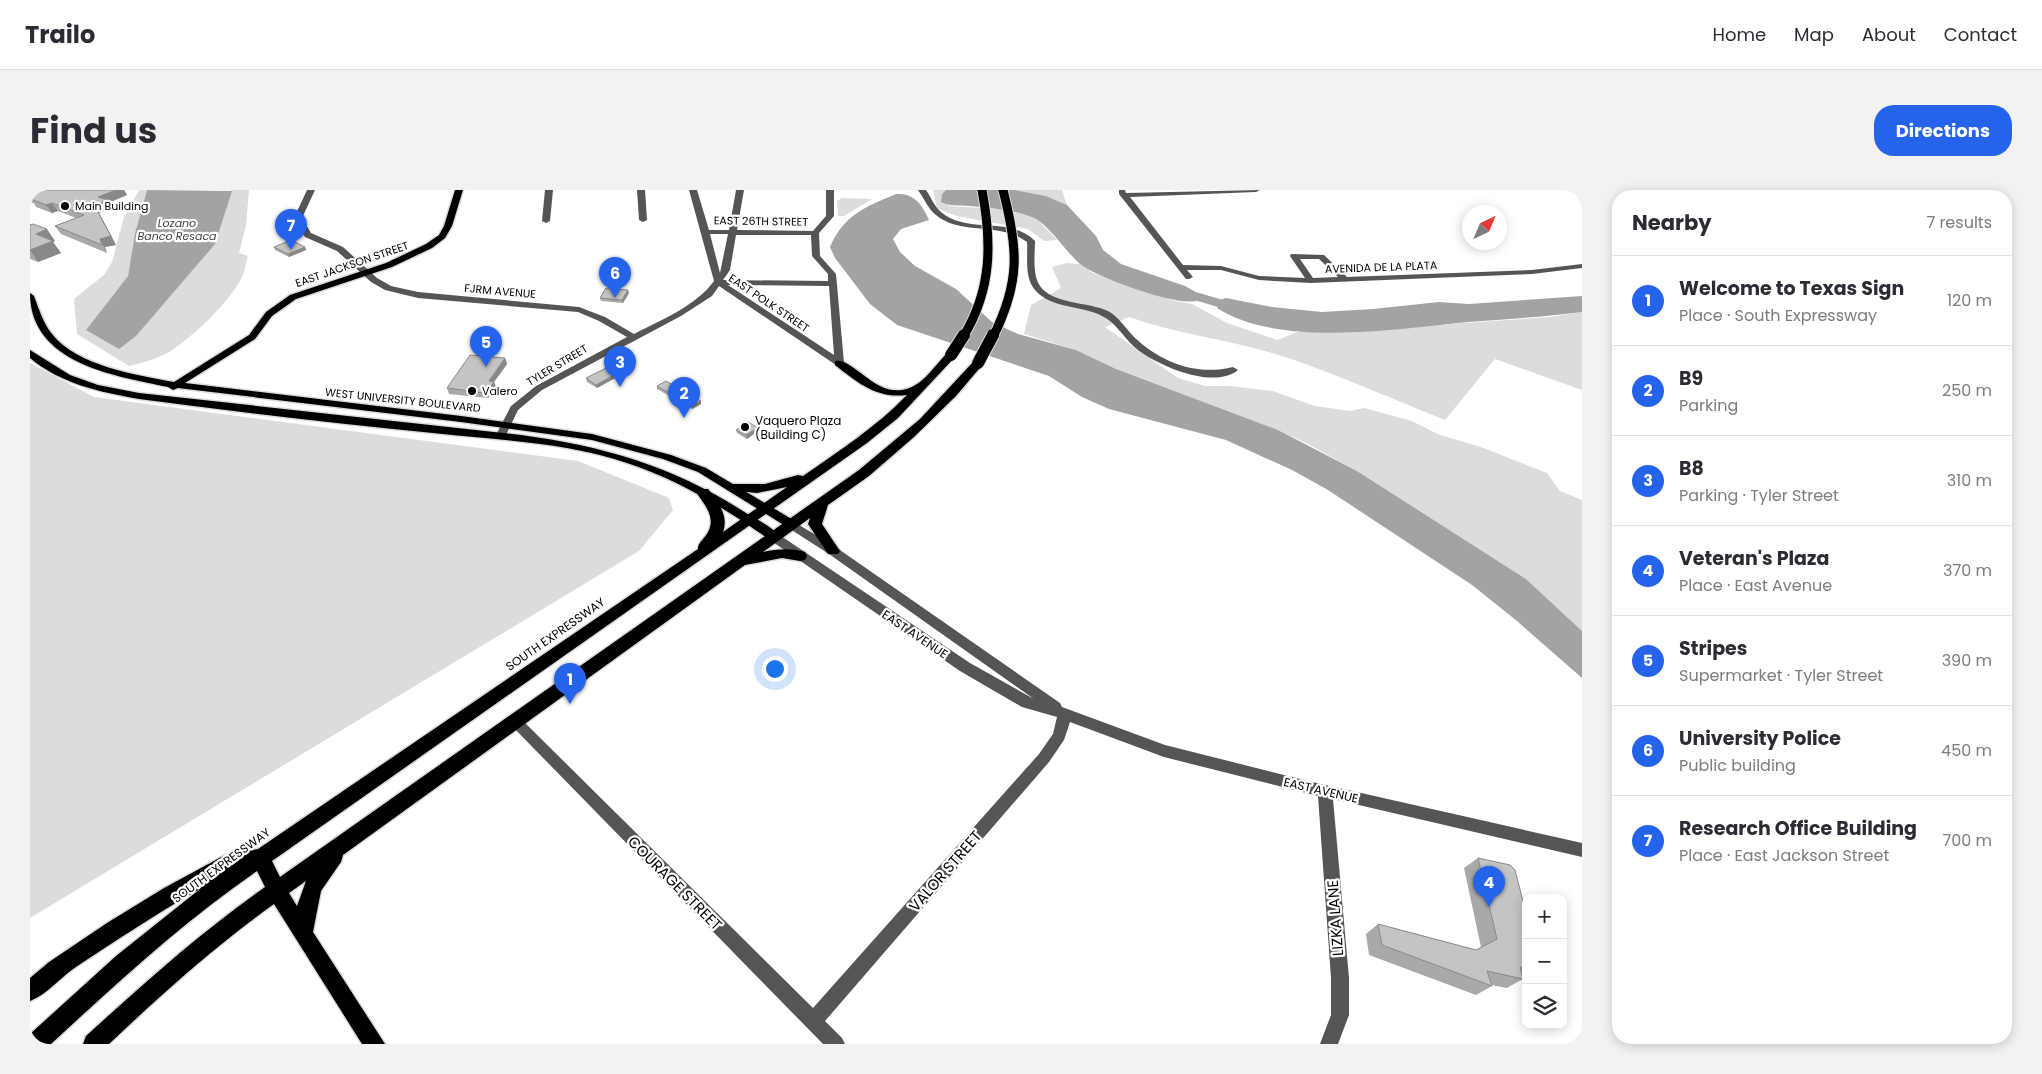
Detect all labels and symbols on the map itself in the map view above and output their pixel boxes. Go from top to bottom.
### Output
place label: Main Building [75,198,148,214]
marker: Main Building [59,200,71,212]
north arrow [1462,205,1507,250]
pin: 7 [275,209,307,250]
street label: EAST 26TH STREET [714,212,808,230]
water label: Lozano Banco Resaca [137,215,217,244]
street label: EAST JACKSON STREET [293,237,411,291]
pin: 6 [599,257,631,298]
street label: AVENIDA DE LA PLATA [1325,257,1438,277]
street label: EAST POLK STREET [726,270,812,336]
street label: FJRM AVENUE [464,280,536,302]
pin: 5 [470,326,502,367]
street label: TYLER STREET [523,340,591,390]
pin: 3 [604,346,636,387]
pin: 2 [668,377,700,418]
place label: Valero [482,383,518,399]
street label: WEST UNIVERSITY BOULEVARD [324,384,482,416]
marker: Valero [466,385,478,397]
place label: Vaquero Plaza (Building C) [755,412,841,443]
marker: Vaquero Plaza (Building C) [739,421,751,433]
street label: SOUTH EXPRESSWAY [502,593,608,675]
street label: EAST AVENUE [879,606,951,662]
your location [762,656,788,682]
pin: 1 [554,663,586,704]
street label: EAST AVENUE [1282,773,1360,807]
street label: SOUTH EXPRESSWAY [168,824,274,906]
street label: VALOR STREET [904,826,986,916]
street label: COURAGE STREET [623,831,727,935]
pin: 4 [1473,866,1505,907]
street label: LIZKA LANE [1322,879,1348,957]

